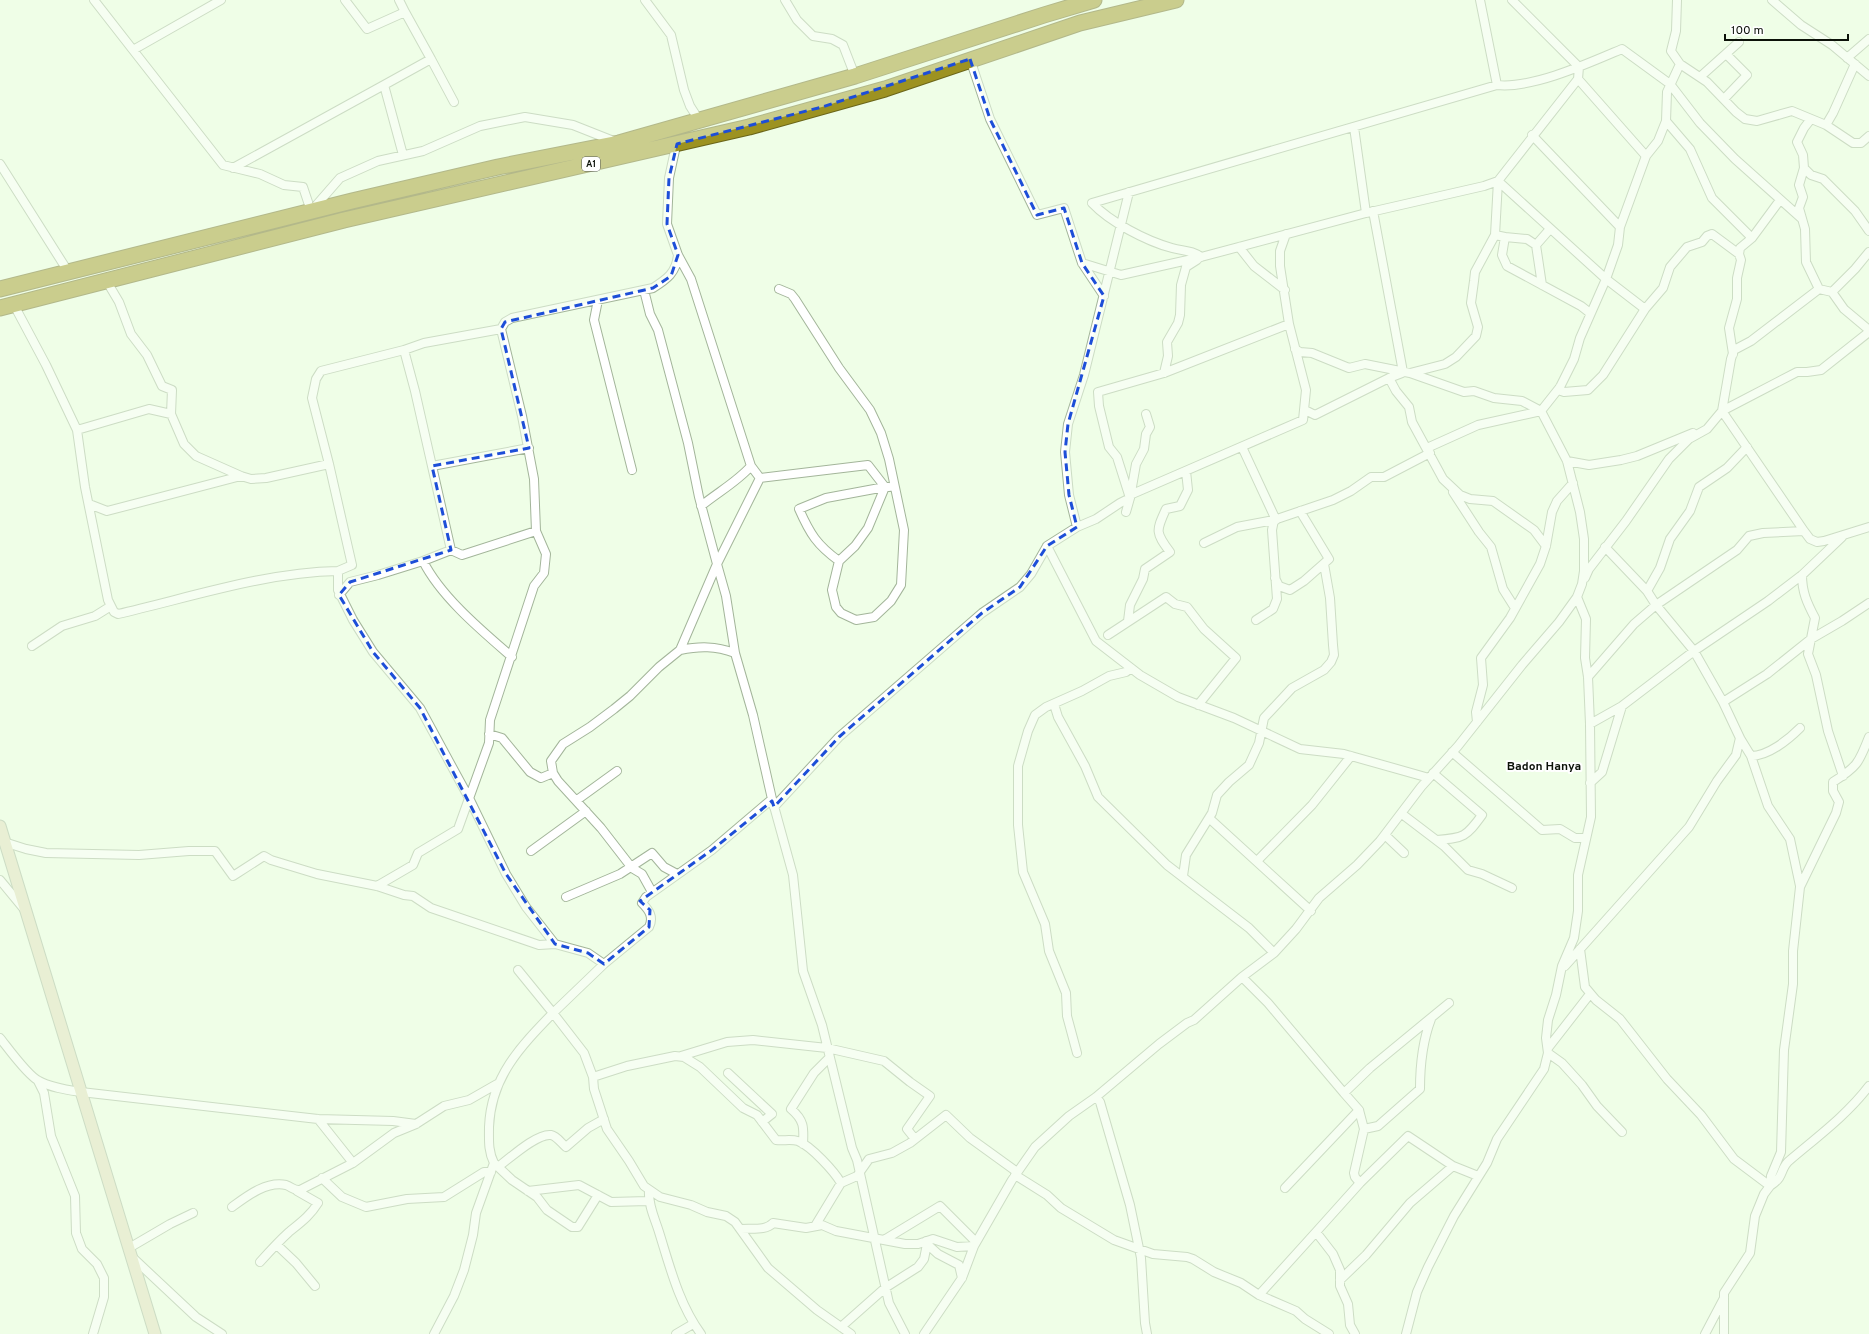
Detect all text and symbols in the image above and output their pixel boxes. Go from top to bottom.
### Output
scale bar [1725,16,1848,42]
text: 100 m [1731,23,1764,39]
road number: A1 [582,157,600,171]
district label: Badon Hanya [1507,759,1581,775]

